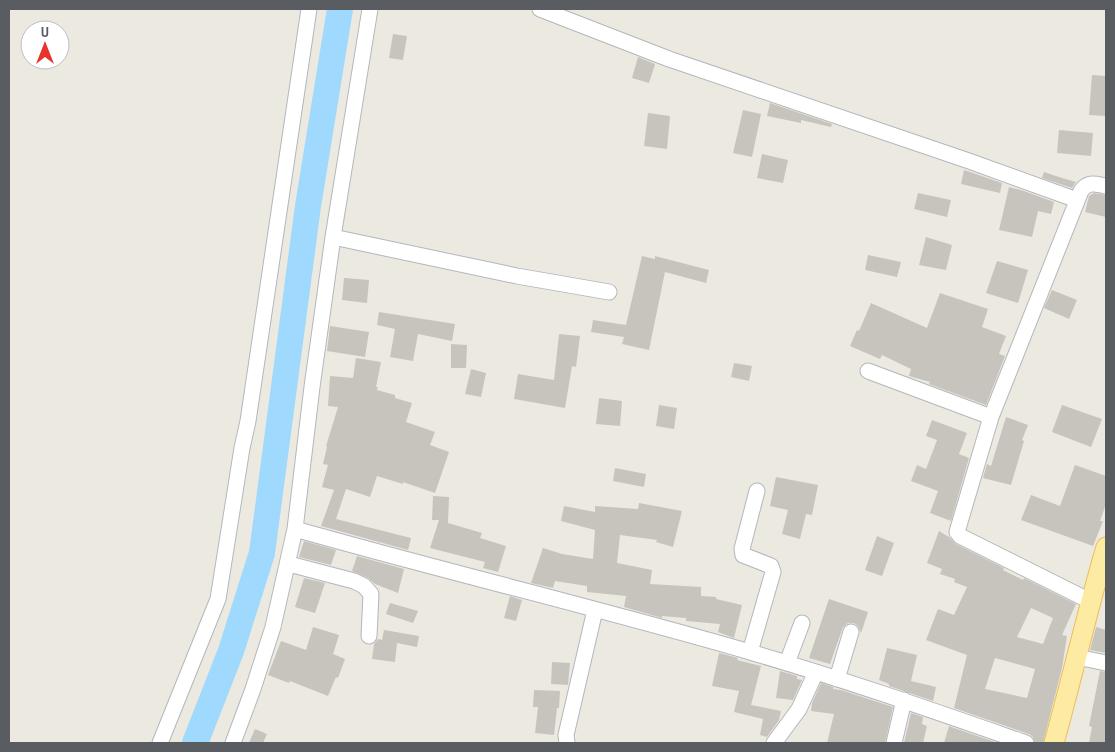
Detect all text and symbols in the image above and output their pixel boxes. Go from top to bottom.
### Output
north arrow [20,20,70,70]
text: U [41,23,49,41]

